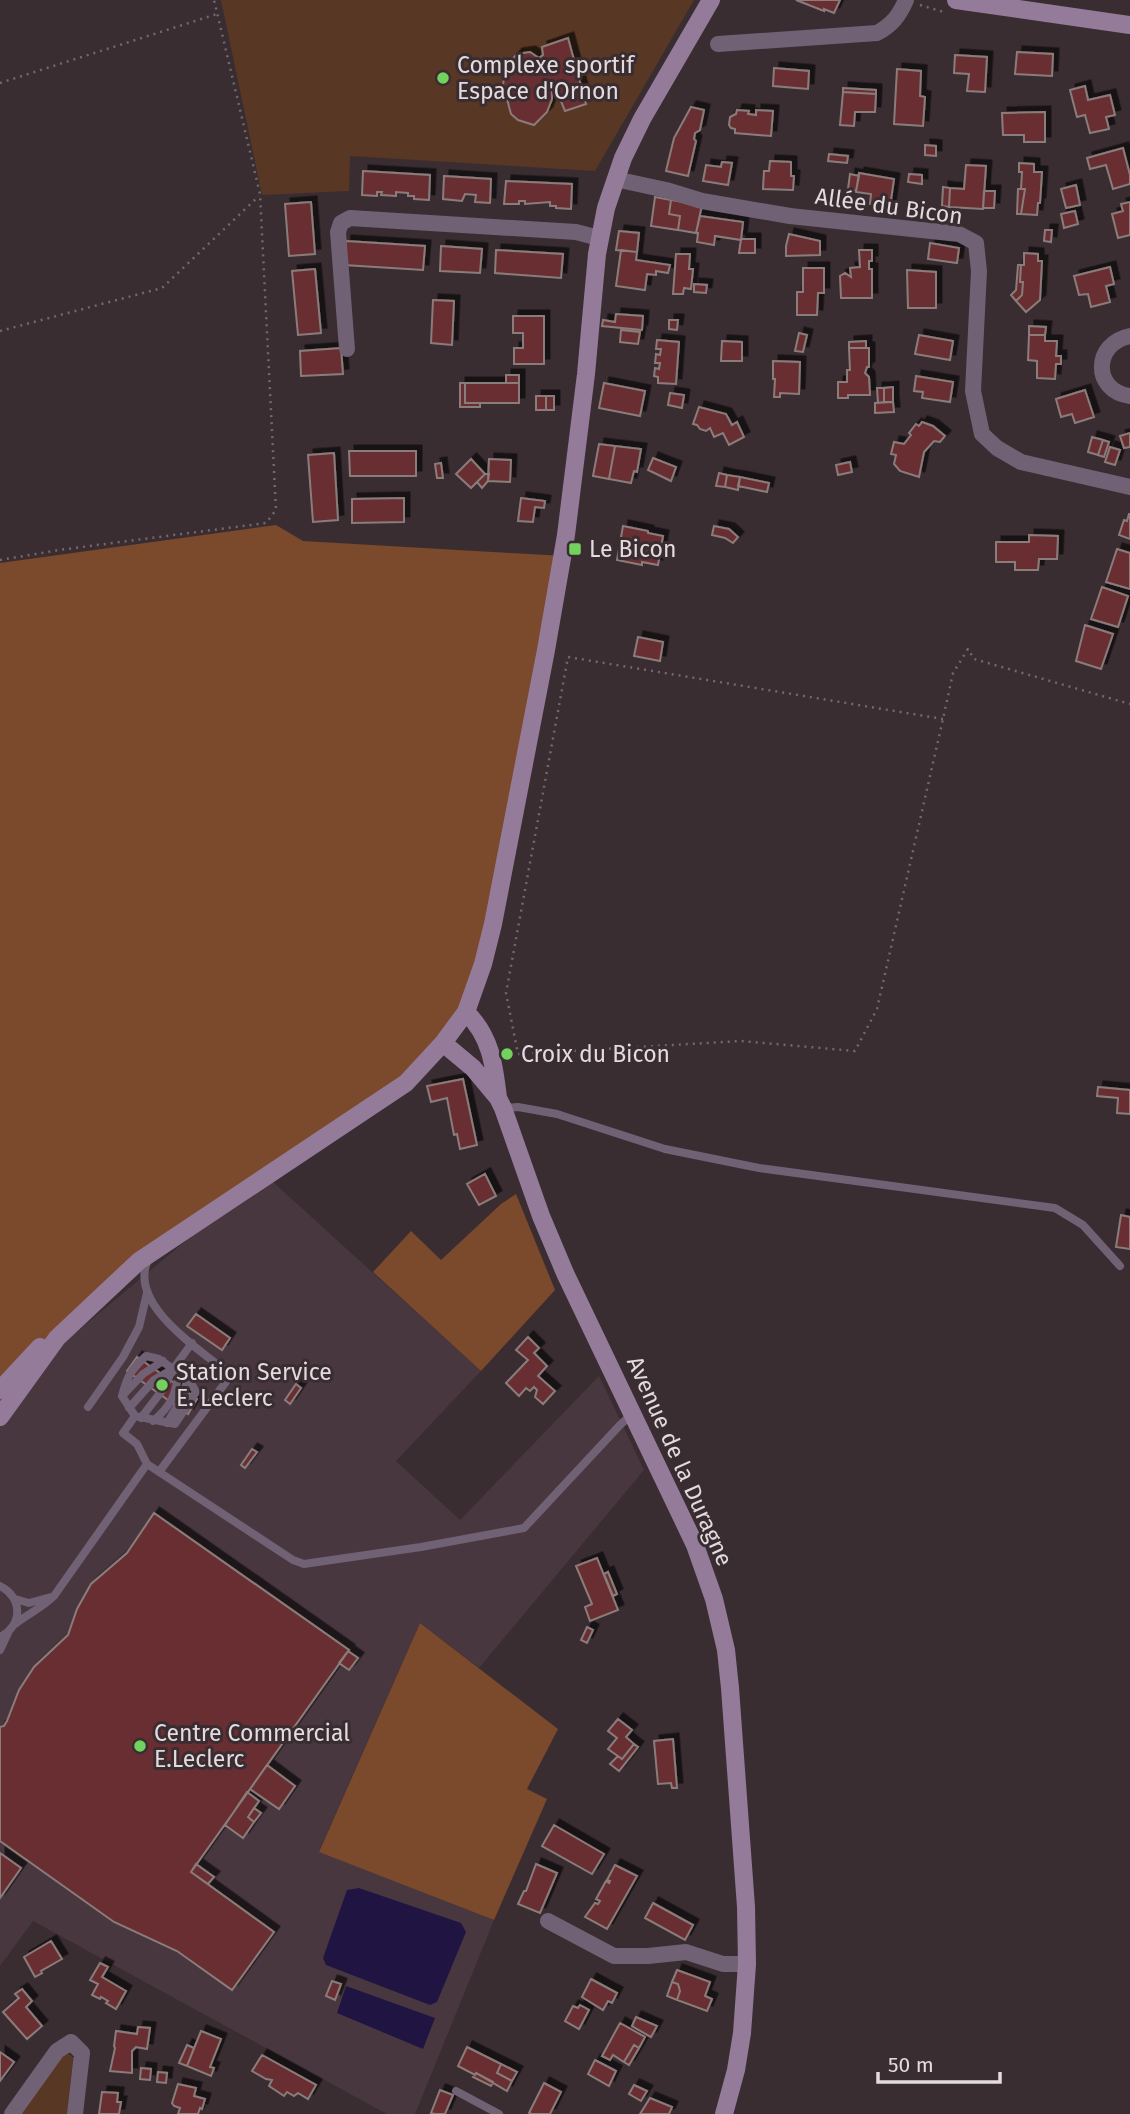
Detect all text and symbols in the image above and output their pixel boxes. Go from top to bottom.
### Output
place label: Complexe sportif Espace d'Ornon [457,51,636,105]
marker: Complexe sportif Espace d'Ornon [435,70,451,86]
street label: Allée du Bicon [813,182,965,230]
place label: Le Bicon [589,535,676,563]
marker: Le Bicon [567,541,583,557]
place label: Croix du Bicon [521,1040,670,1068]
marker: Croix du Bicon [499,1046,515,1062]
street label: Avenue de la Duragne [621,1352,739,1570]
place label: Station Service E. Leclerc [176,1358,332,1412]
marker: Station Service E. Leclerc [154,1377,170,1393]
place label: Centre Commercial E.Leclerc [154,1719,350,1773]
marker: Centre Commercial E.Leclerc [132,1738,148,1754]
scale bar [878,2040,1000,2084]
text: 50 m [888,2052,934,2078]

